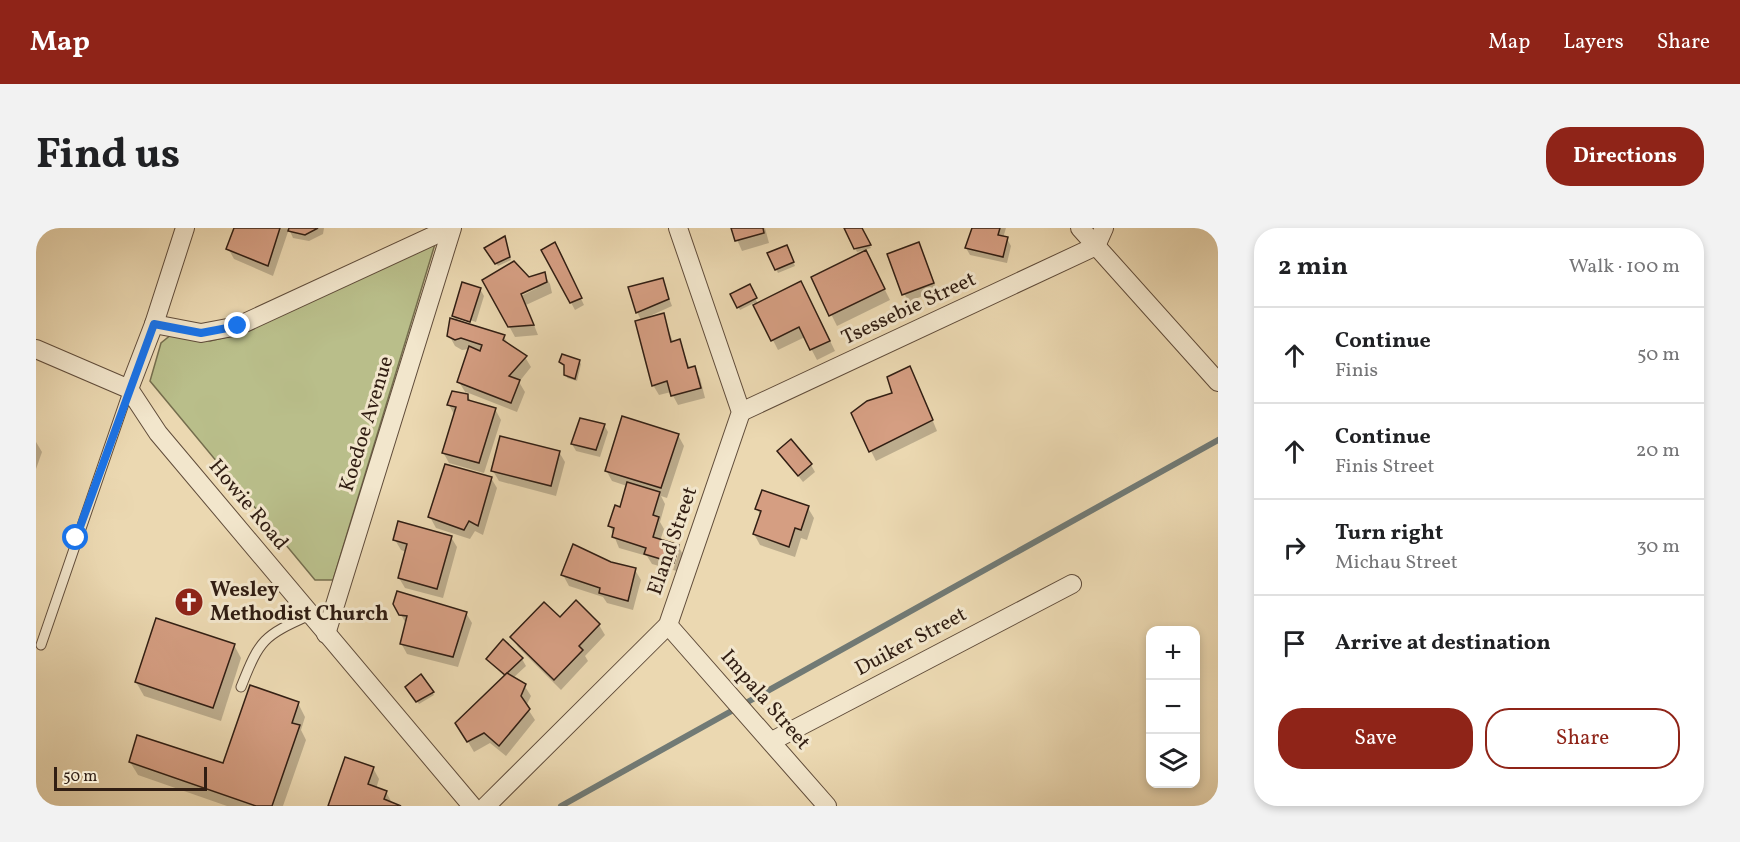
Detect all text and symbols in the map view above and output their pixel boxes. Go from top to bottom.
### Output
text: Map [30,23,90,62]
text: Map [1488,28,1530,57]
text: Layers [1563,28,1624,57]
text: Share [1657,28,1710,57]
text: Find us [36,127,180,186]
button: Directions [1546,127,1704,186]
text: 2 min [1278,249,1348,285]
text: Walk · 100 m [1569,253,1680,281]
street label: Tsessebie Street [837,265,981,353]
route end [224,312,250,338]
text: Continue [1335,326,1431,357]
icon: ahead [1278,339,1311,372]
text: 50 m [1637,341,1680,369]
street label: Koedoe Avenue [333,353,401,495]
text: Finis [1335,357,1378,385]
text: Continue [1335,422,1431,453]
icon: ahead [1278,435,1311,468]
text: 20 m [1636,437,1680,465]
street label: Howie Road [201,453,295,557]
text: Finis Street [1335,453,1435,481]
street label: Eland Street [641,483,705,599]
text: Turn right [1335,518,1443,549]
route start [62,524,88,550]
icon: right [1278,531,1311,564]
text: 30 m [1636,533,1680,561]
text: Michau Street [1335,549,1458,577]
place label: Wesley Methodist Church [210,576,389,629]
church icon: Wesley Methodist Church [173,586,205,618]
street label: Duiker Street [850,600,972,684]
map controls [1146,626,1200,788]
button: + [1146,626,1200,680]
icon: arrive [1278,627,1311,660]
text: Arrive at destination [1335,628,1551,659]
street label: Impala Street [713,644,817,756]
button: − [1146,680,1200,734]
button: Save [1278,708,1473,769]
button: Share [1485,708,1680,769]
button: layers [1146,734,1200,788]
scale bar [54,764,207,792]
text: 50 m [63,766,97,788]

